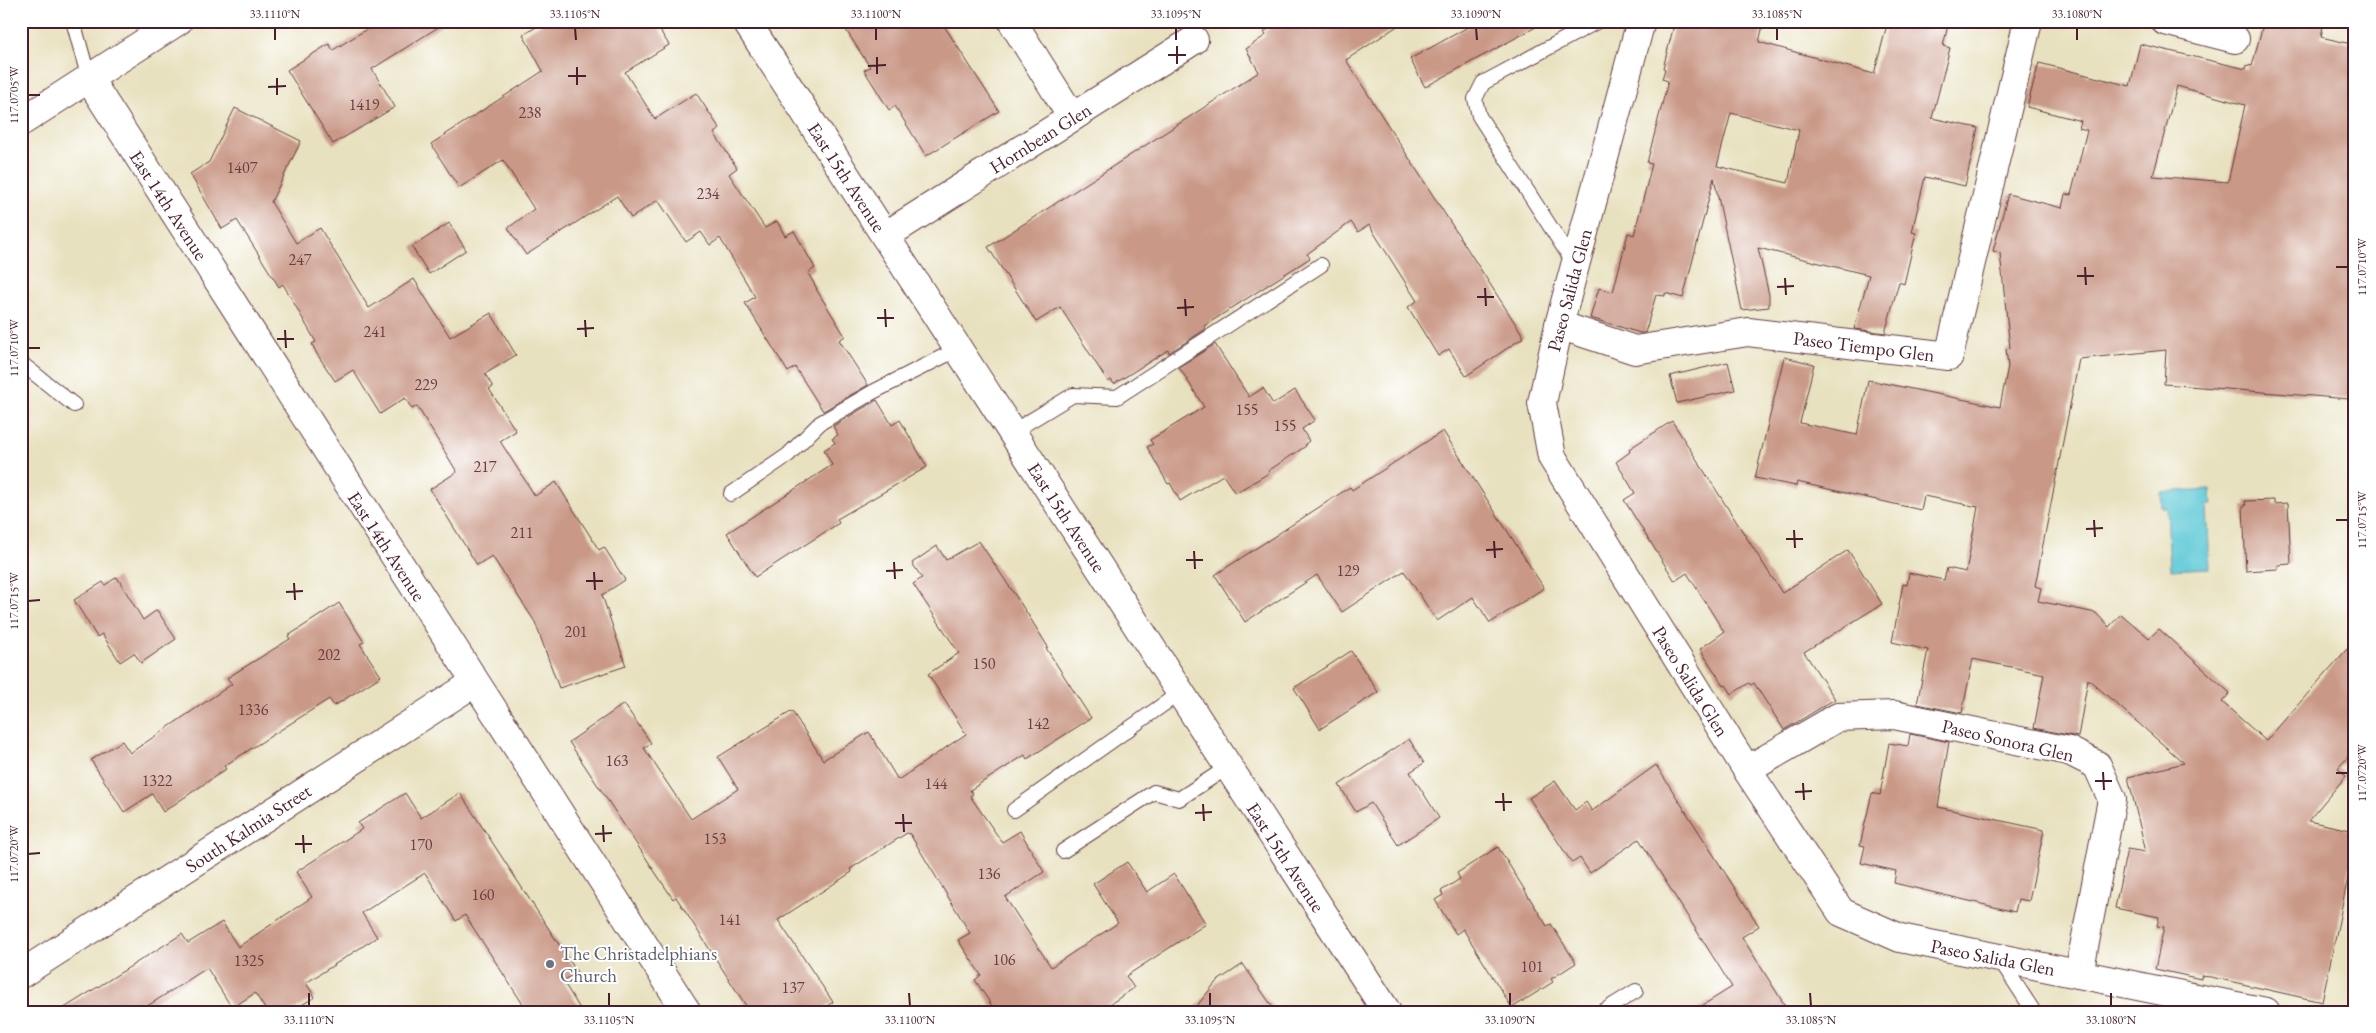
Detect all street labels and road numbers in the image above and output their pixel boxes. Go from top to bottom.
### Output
street label: Hornbean Glen [985,97,1096,180]
street label: East 15th Avenue [802,118,891,237]
street label: East 14th Avenue [124,146,213,265]
street label: Paseo Salida Glen [1541,226,1598,354]
street label: Paseo Tiempo Glen [1792,325,1936,368]
street label: East 15th Avenue [1022,458,1111,577]
street label: East 14th Avenue [342,487,431,606]
street label: Paseo Salida Glen [1647,621,1735,741]
street label: Paseo Sonora Glen [1939,713,2076,768]
street label: South Kalmia Street [180,778,316,879]
street label: East 15th Avenue [1241,798,1330,917]
street label: Paseo Salida Glen [1929,933,2057,982]

